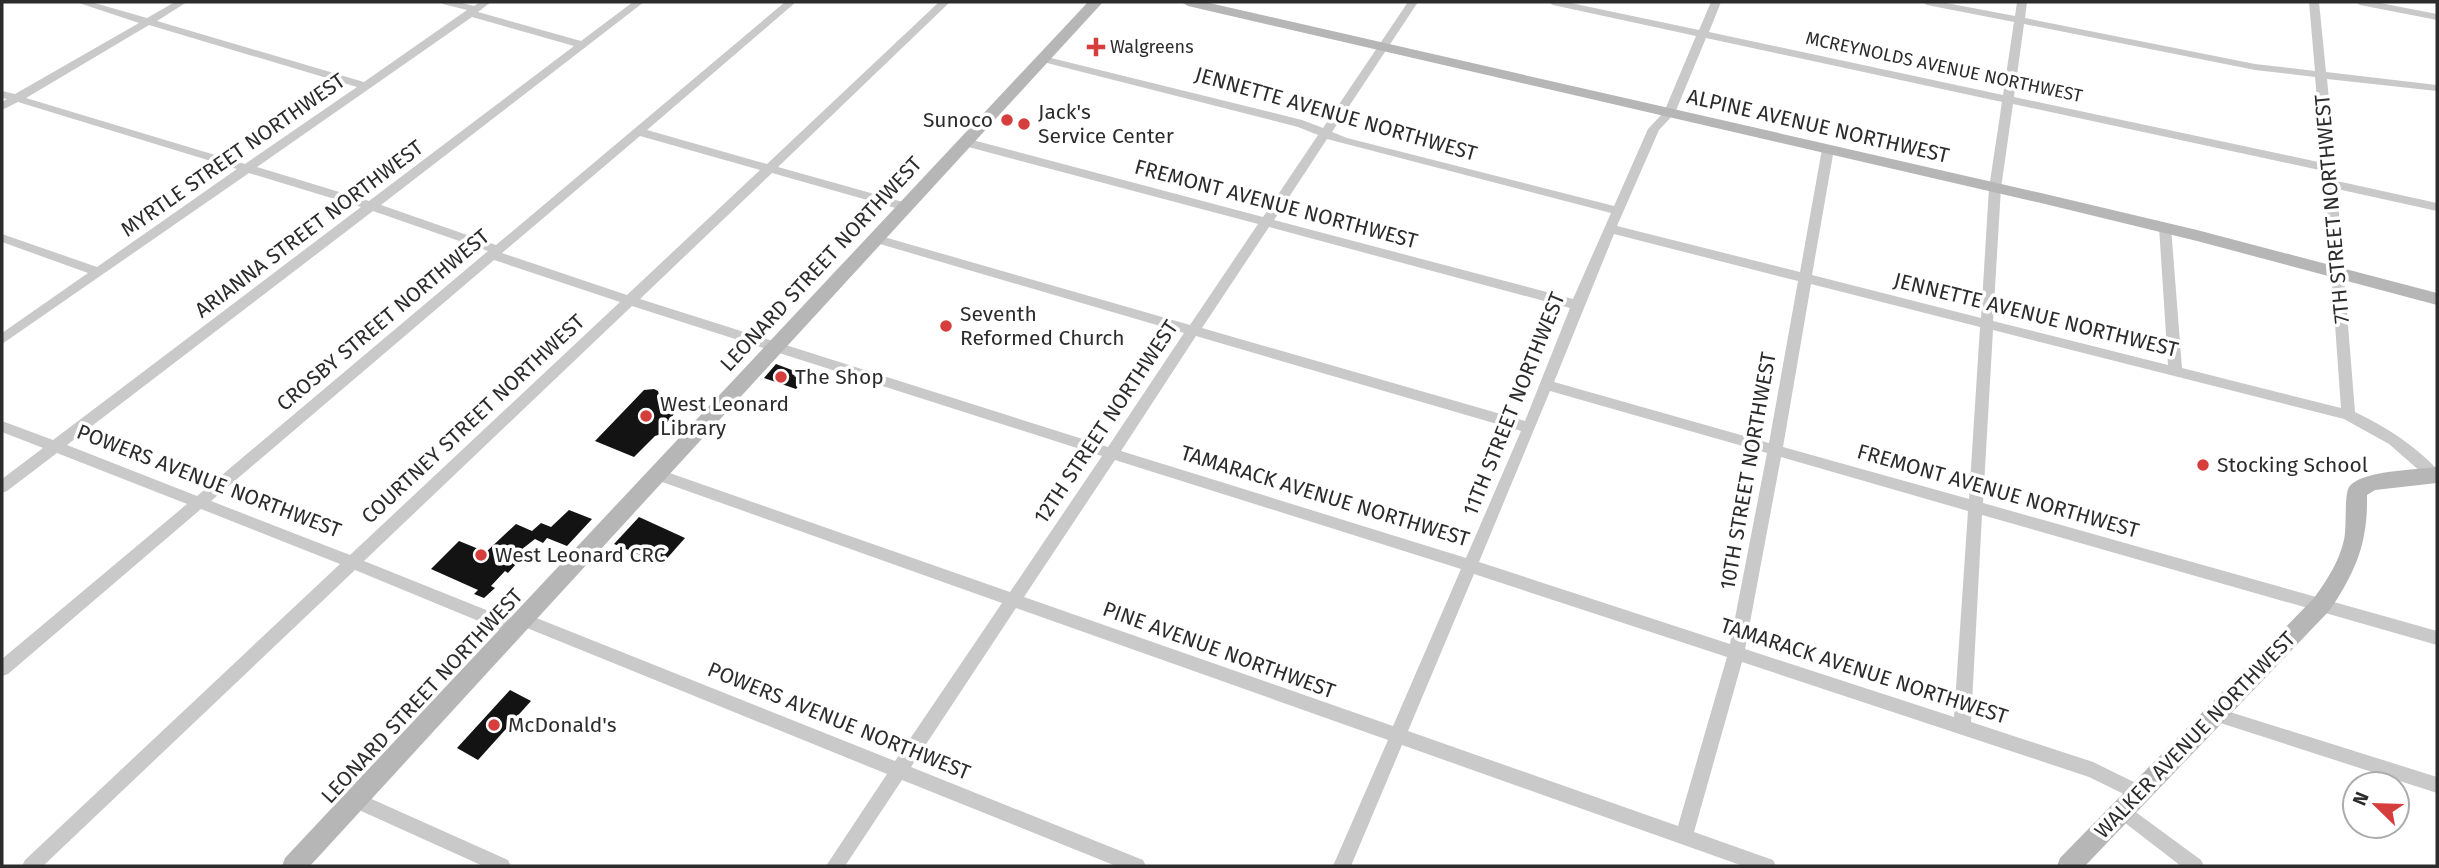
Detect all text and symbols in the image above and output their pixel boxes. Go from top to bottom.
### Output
street label: MCREYNOLDS AVENUE NORTHWEST [1804,27,2085,107]
place label: Walgreens [1110,36,1194,58]
marker: Walgreens [1088,39,1104,55]
street label: JENNETTE AVENUE NORTHWEST [1192,61,1480,167]
street label: MYRTLE STREET NORTHWEST [116,67,350,242]
street label: ALPINE AVENUE NORTHWEST [1684,83,1952,169]
street label: 7TH STREET NORTHWEST [2309,93,2355,325]
place label: Jack's Service Center [1038,99,1174,149]
place label: Sunoco [923,107,993,133]
marker: Sunoco [999,112,1015,128]
marker: Jack's Service Center [1016,116,1032,132]
street label: ARIANNA STREET NORTHWEST [190,135,428,323]
street label: LEONARD STREET NORTHWEST [715,151,927,377]
street label: FREMONT AVENUE NORTHWEST [1132,154,1420,254]
street label: CROSBY STREET NORTHWEST [271,223,495,417]
street label: JENNETTE AVENUE NORTHWEST [1891,267,2181,363]
street label: 11TH STREET NORTHWEST [1457,288,1571,519]
place label: Seventh Reformed Church [960,301,1125,351]
street label: COURTNEY STREET NORTHWEST [356,309,590,529]
street label: 12TH STREET NORTHWEST [1028,315,1184,529]
marker: Seventh Reformed Church [938,318,954,334]
street label: 10TH STREET NORTHWEST [1714,350,1782,592]
place label: The Shop [795,364,884,390]
marker: The Shop [773,369,789,385]
place label: West Leonard Library [660,391,789,441]
marker: West Leonard Library [638,408,654,424]
street label: POWERS AVENUE NORTHWEST [73,418,345,544]
street label: FREMONT AVENUE NORTHWEST [1854,438,2142,544]
street label: TAMARACK AVENUE NORTHWEST [1177,440,1473,552]
place label: Stocking School [2217,452,2368,478]
marker: Stocking School [2195,457,2211,473]
place label: West Leonard CRC [495,542,666,568]
marker: West Leonard CRC [473,547,489,563]
street label: LEONARD STREET NORTHWEST [316,583,528,809]
street label: PINE AVENUE NORTHWEST [1099,596,1339,704]
street label: TAMARACK AVENUE NORTHWEST [1717,612,2011,730]
street label: WALKER AVENUE NORTHWEST [2089,626,2301,844]
street label: POWERS AVENUE NORTHWEST [704,656,974,786]
place label: McDonald's [508,712,617,738]
marker: McDonald's [486,717,502,733]
north arrow [2341,770,2411,840]
text: N [2348,788,2374,809]

